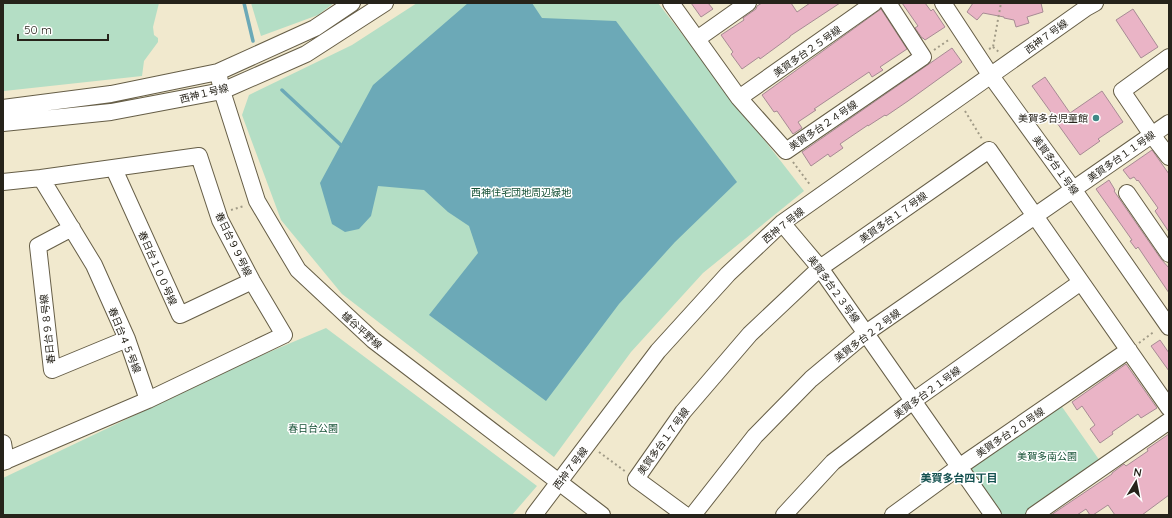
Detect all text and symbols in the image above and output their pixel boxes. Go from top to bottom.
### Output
scale bar [18,16,108,42]
street label: 西神７号線 [1022,16,1070,56]
text: 50 m [24,22,52,37]
street label: 美賀多台２５号線 [771,23,844,80]
street label: 西神１号線 [178,81,230,106]
street label: 美賀多台２４号線 [786,98,860,153]
place label: 美賀多台児童館 [1018,112,1088,125]
marker: 美賀多台児童館 [1091,113,1101,123]
street label: 美賀多台１１号線 [1085,128,1158,185]
street label: 美賀多台１号線 [1030,133,1081,197]
park label: 西神住宅団地周辺緑地 [471,186,572,199]
street label: 美賀多台１７号線 [857,189,930,246]
street label: 西神７号線 [760,205,807,246]
street label: 春日台９９号線 [212,210,255,279]
street label: 春日台１００号線 [135,229,180,307]
street label: 美賀多台２３号線 [805,253,862,325]
street label: 春日台９８号線 [37,293,58,364]
street label: 春日台４５号線 [105,305,144,375]
street label: 美賀多台２２号線 [831,306,903,365]
street label: 櫨谷平野線 [339,309,385,352]
street label: 美賀多台２１号線 [891,364,963,421]
street label: 美賀多台１７号線 [635,405,692,477]
street label: 美賀多台２０号線 [973,405,1047,460]
park label: 春日台公園 [288,422,338,435]
street label: 西神７号線 [550,444,591,492]
park label: 美賀多南公園 [1017,450,1077,463]
north arrow [1116,462,1156,502]
text: N [1133,465,1143,480]
district label: 美賀多台四丁目 [921,471,998,485]

